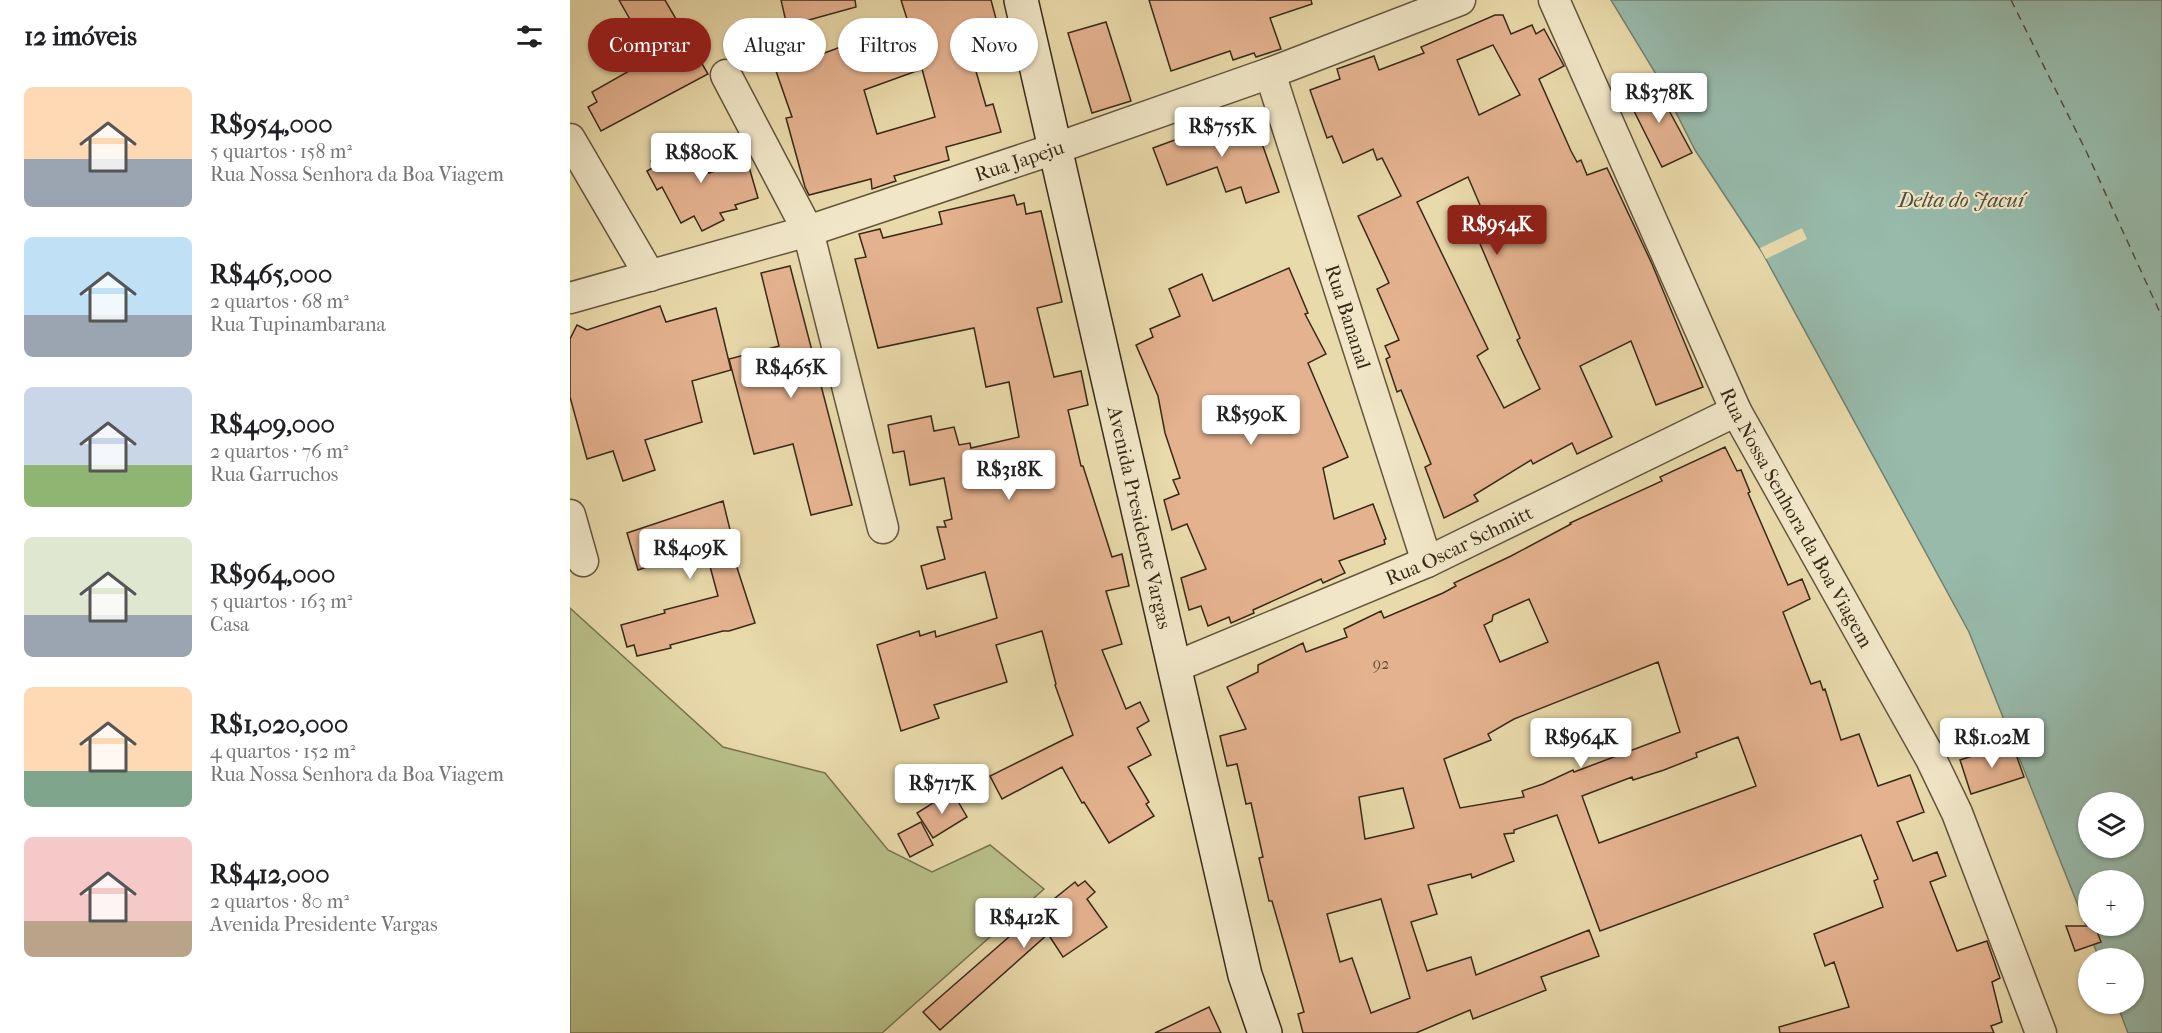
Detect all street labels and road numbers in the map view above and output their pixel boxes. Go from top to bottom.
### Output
street label: Rua Japeju [972,135,1068,186]
street label: Rua Bananal [1321,262,1376,372]
street label: Rua Nossa Senhora da Boa Viagem [1716,384,1878,652]
street label: Avenida Presidente Vargas [1103,403,1177,631]
street label: Rua Oscar Schmitt [1382,501,1536,590]

